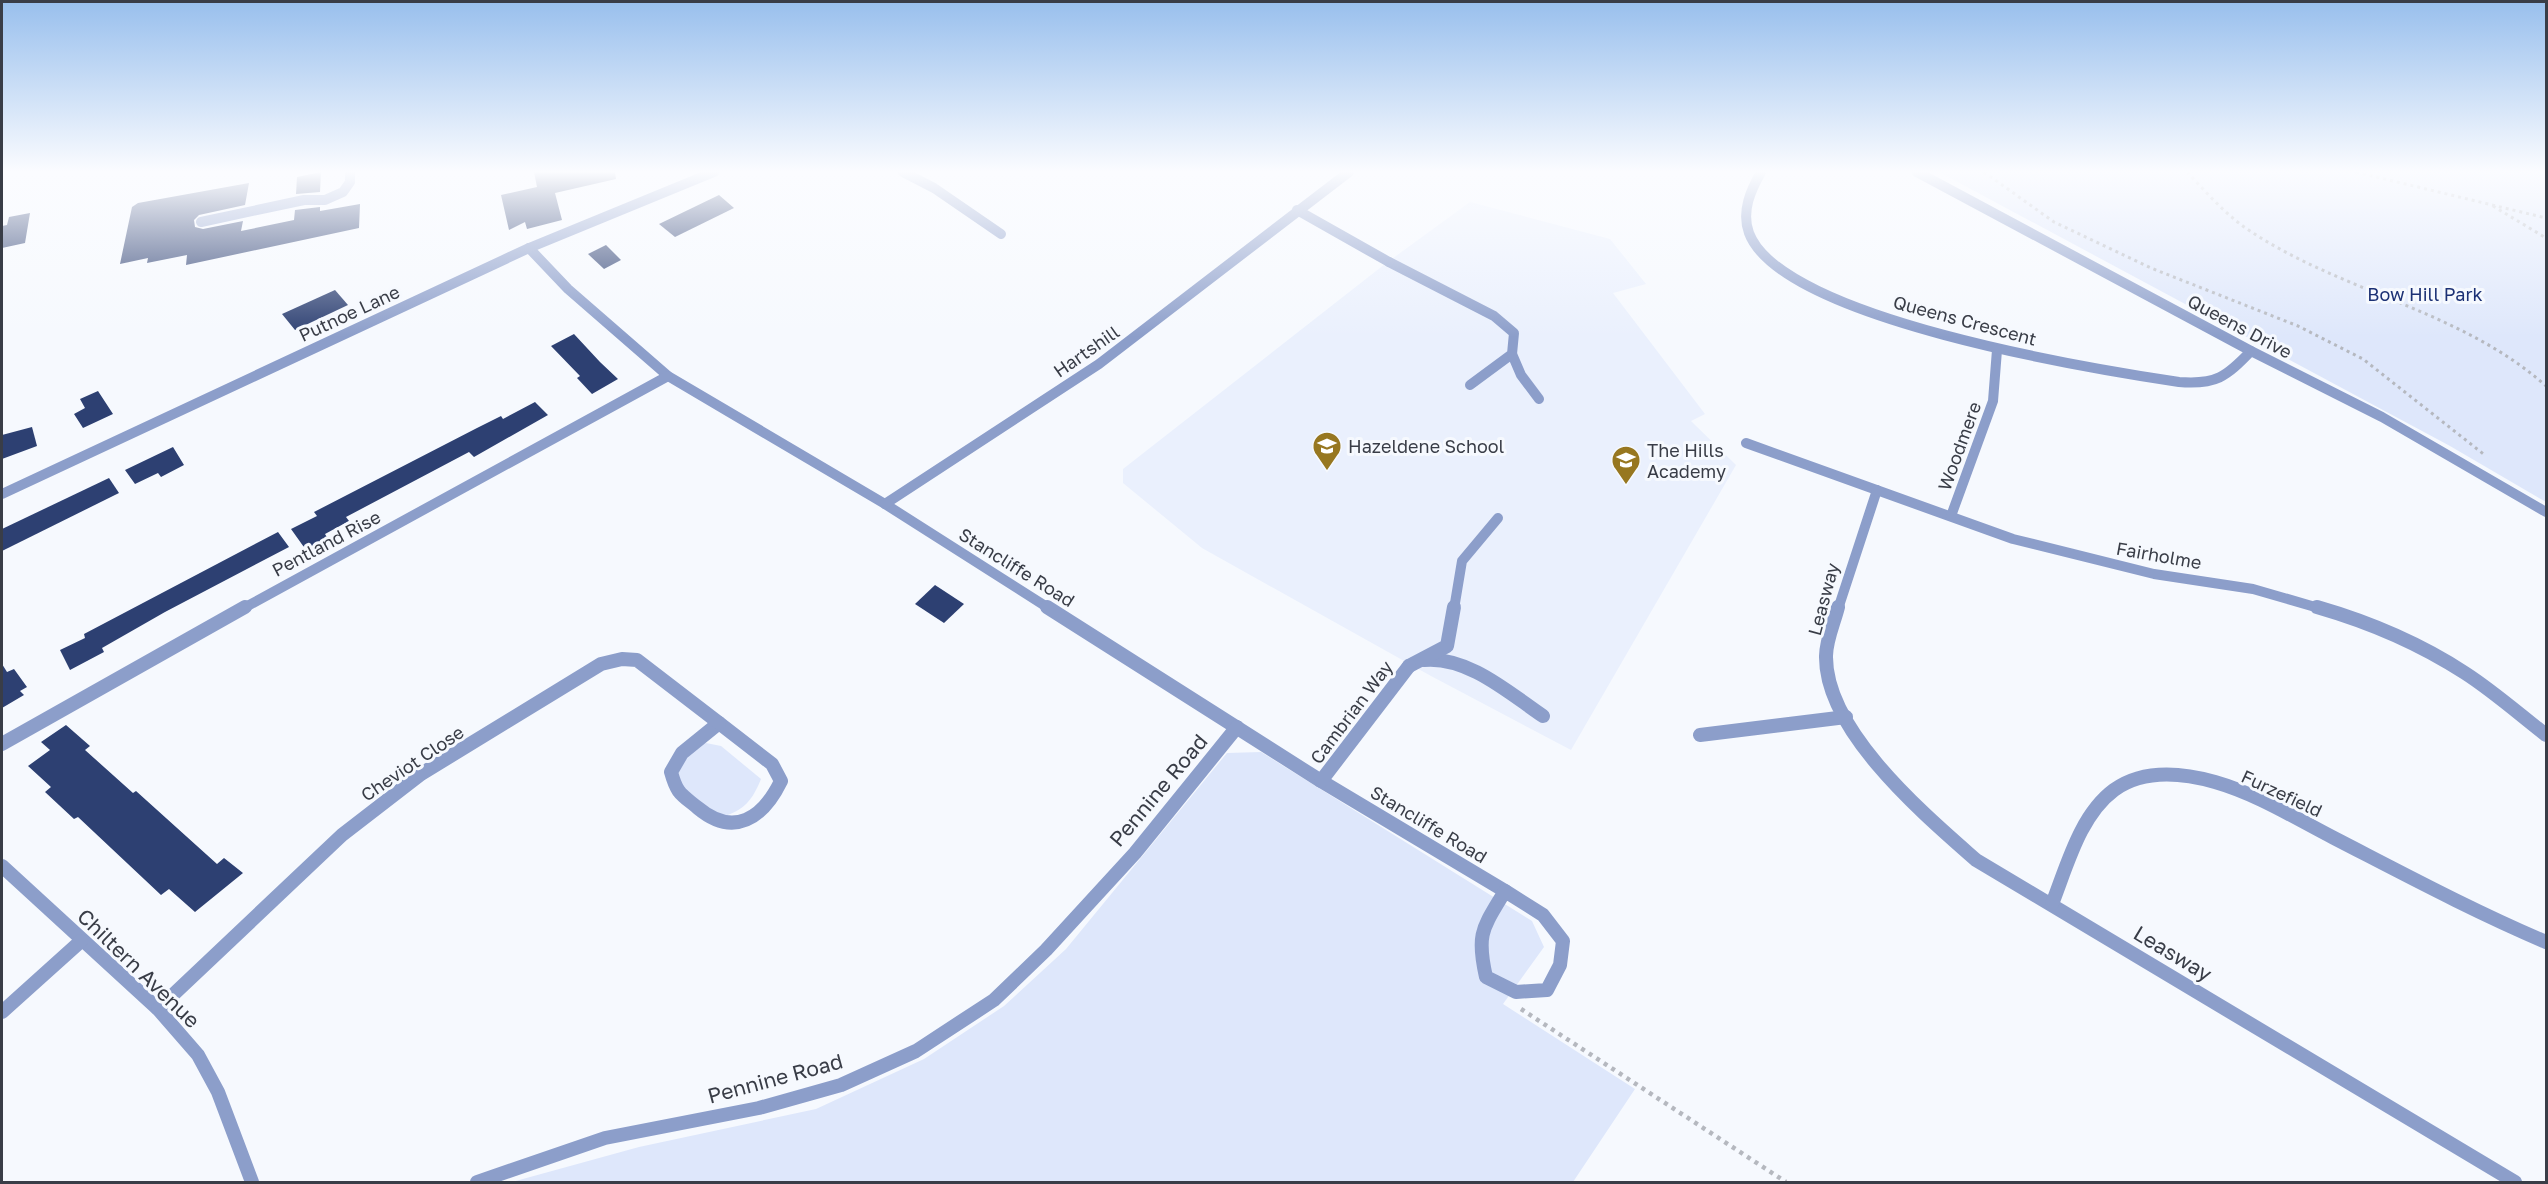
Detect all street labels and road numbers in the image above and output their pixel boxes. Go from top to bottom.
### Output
street label: Putnoe Lane [295,280,403,346]
street label: Queens Drive [2184,289,2296,363]
street label: Queens Crescent [1891,290,2039,350]
street label: Hartshill [1049,320,1123,382]
street label: Woodmere [1933,399,1985,493]
street label: Pentland Rise [268,505,384,581]
street label: Stancliffe Road [955,523,1079,611]
street label: Fairholme [2115,537,2203,573]
street label: Leasway [1803,560,1843,638]
street label: Cambrian Way [1305,656,1397,768]
street label: Cheviot Close [356,720,468,806]
street label: Pennine Road [1103,728,1213,852]
street label: Furzefield [2238,765,2326,821]
street label: Stancliffe Road [1367,781,1491,867]
street label: Chiltern Avenue [72,903,206,1033]
street label: Leasway [2129,920,2217,987]
street label: Pennine Road [705,1047,845,1109]

